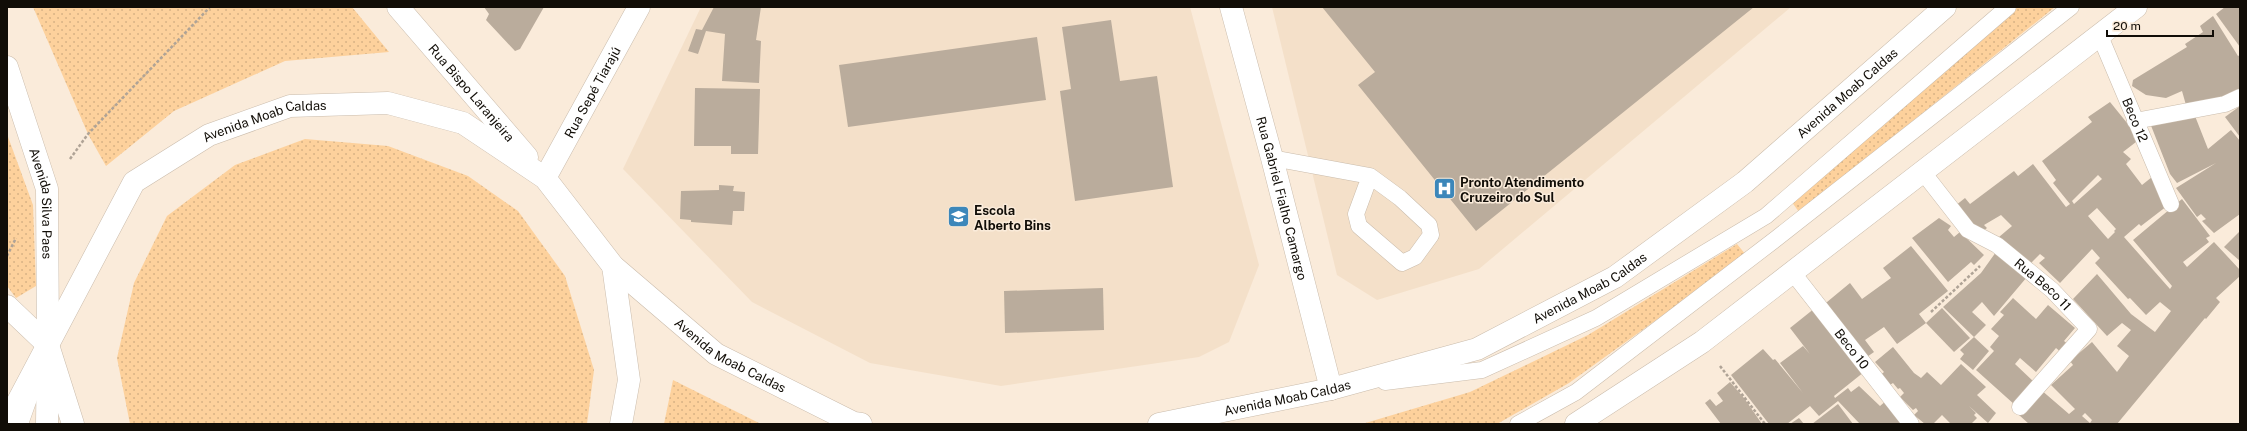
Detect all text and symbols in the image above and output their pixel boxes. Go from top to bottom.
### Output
scale bar [2107,12,2213,38]
text: 20 m [2113,19,2141,33]
street label: Rua Bispo Laranjeira [426,41,518,144]
street label: Rua Sepé Tiarajú [561,44,623,140]
street label: Avenida Moab Caldas [1793,45,1900,141]
street label: Beco 12 [2119,95,2152,144]
street label: Avenida Moab Caldas [199,97,327,145]
street label: Rua Gabriel Fialho Camargo [1254,115,1310,282]
street label: Avenida Silva Paes [27,146,55,259]
place label: Pronto Atendimento Cruzeiro do Sul [1460,175,1584,205]
hospital icon: Pronto Atendimento Cruzeiro do Sul [1432,176,1458,202]
place label: Escola Alberto Bins [974,203,1051,233]
school or university icon: Escola Alberto Bins [945,204,971,230]
street label: Avenida Moab Caldas [1530,249,1649,326]
street label: Rua Beco 11 [2012,255,2075,313]
street label: Avenida Moab Caldas [672,315,789,395]
street label: Beco 10 [1832,326,1872,372]
street label: Avenida Moab Caldas [1223,376,1352,418]

